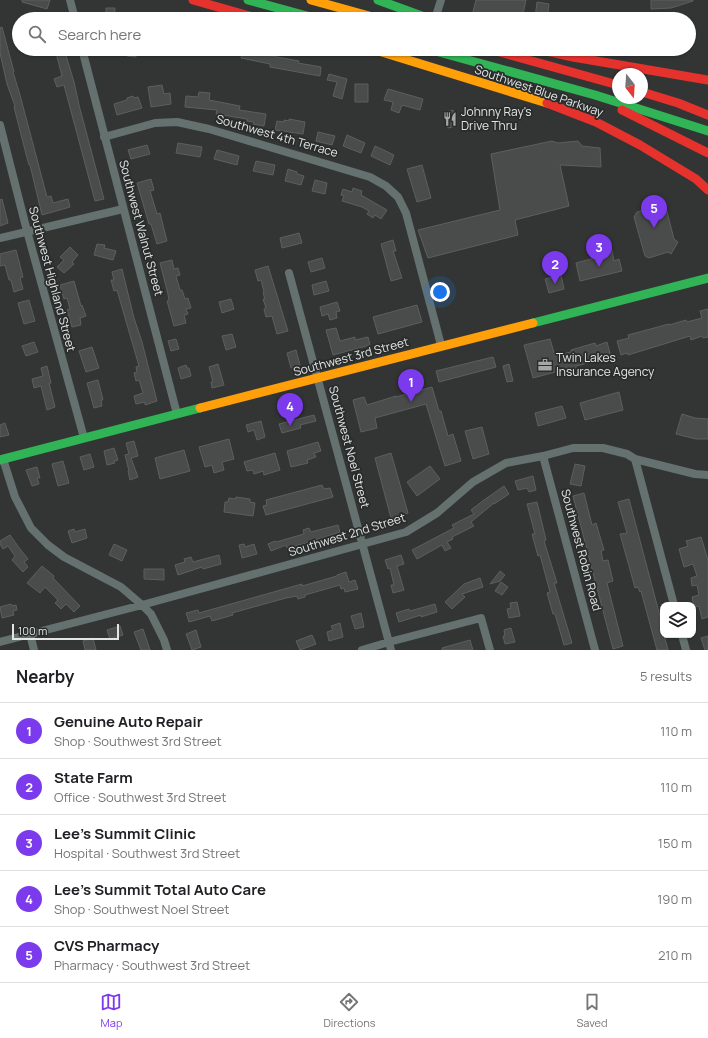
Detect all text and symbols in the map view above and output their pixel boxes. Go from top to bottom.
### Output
search box [12,12,696,56]
icon: search [26,23,48,45]
text: Search here [58,24,141,45]
street label: Southwest Blue Parkway [472,60,606,121]
north arrow [612,68,648,104]
place label: Johnny Ray's Drive Thru [461,103,532,134]
street label: Southwest 4th Terrace [214,110,340,161]
restaurant icon: Johnny Ray's Drive Thru [442,111,458,127]
street label: Southwest Walnut Street [115,158,168,298]
pin: 5 [641,195,667,228]
street label: Southwest Highland Street [25,204,80,354]
pin: 3 [586,234,612,267]
pin: 2 [542,251,568,284]
your location [430,282,450,302]
street label: Southwest 3rd Street [291,333,411,380]
place label: Twin Lakes Insurance Agency [556,349,655,380]
office icon: Twin Lakes Insurance Agency [537,357,553,373]
pin: 1 [398,369,424,402]
street label: Southwest Noel Street [325,384,374,510]
pin: 4 [277,393,303,426]
street label: Southwest Robin Road [557,487,606,613]
street label: Southwest 2nd Street [286,509,408,560]
map controls [660,602,696,638]
button: layers [660,602,696,638]
scale bar [12,622,119,641]
text: 100 m [18,623,47,638]
text: Nearby [16,665,74,688]
text: 5 results [640,667,692,685]
text: Genuine Auto Repair [54,711,203,732]
text: 1 [26,722,32,740]
text: 110 m [660,722,692,740]
text: Shop · Southwest 3rd Street [54,732,222,750]
text: State Farm [54,767,133,788]
text: 2 [25,778,33,796]
text: 110 m [660,778,692,796]
text: Office · Southwest 3rd Street [54,788,227,806]
text: Lee's Summit Clinic [54,823,196,844]
text: 3 [25,834,33,852]
text: 150 m [658,834,692,852]
text: Hospital · Southwest 3rd Street [54,844,240,862]
text: Lee's Summit Total Auto Care [54,879,266,900]
text: 4 [25,890,33,908]
text: 190 m [657,890,692,908]
text: Shop · Southwest Noel Street [54,900,230,918]
text: CVS Pharmacy [54,935,159,956]
text: 5 [25,946,33,964]
text: 210 m [658,946,692,964]
text: Pharmacy · Southwest 3rd Street [54,956,250,974]
tab: Map [100,991,122,1030]
tab: Directions [323,991,376,1030]
tab: Saved [577,991,608,1030]

